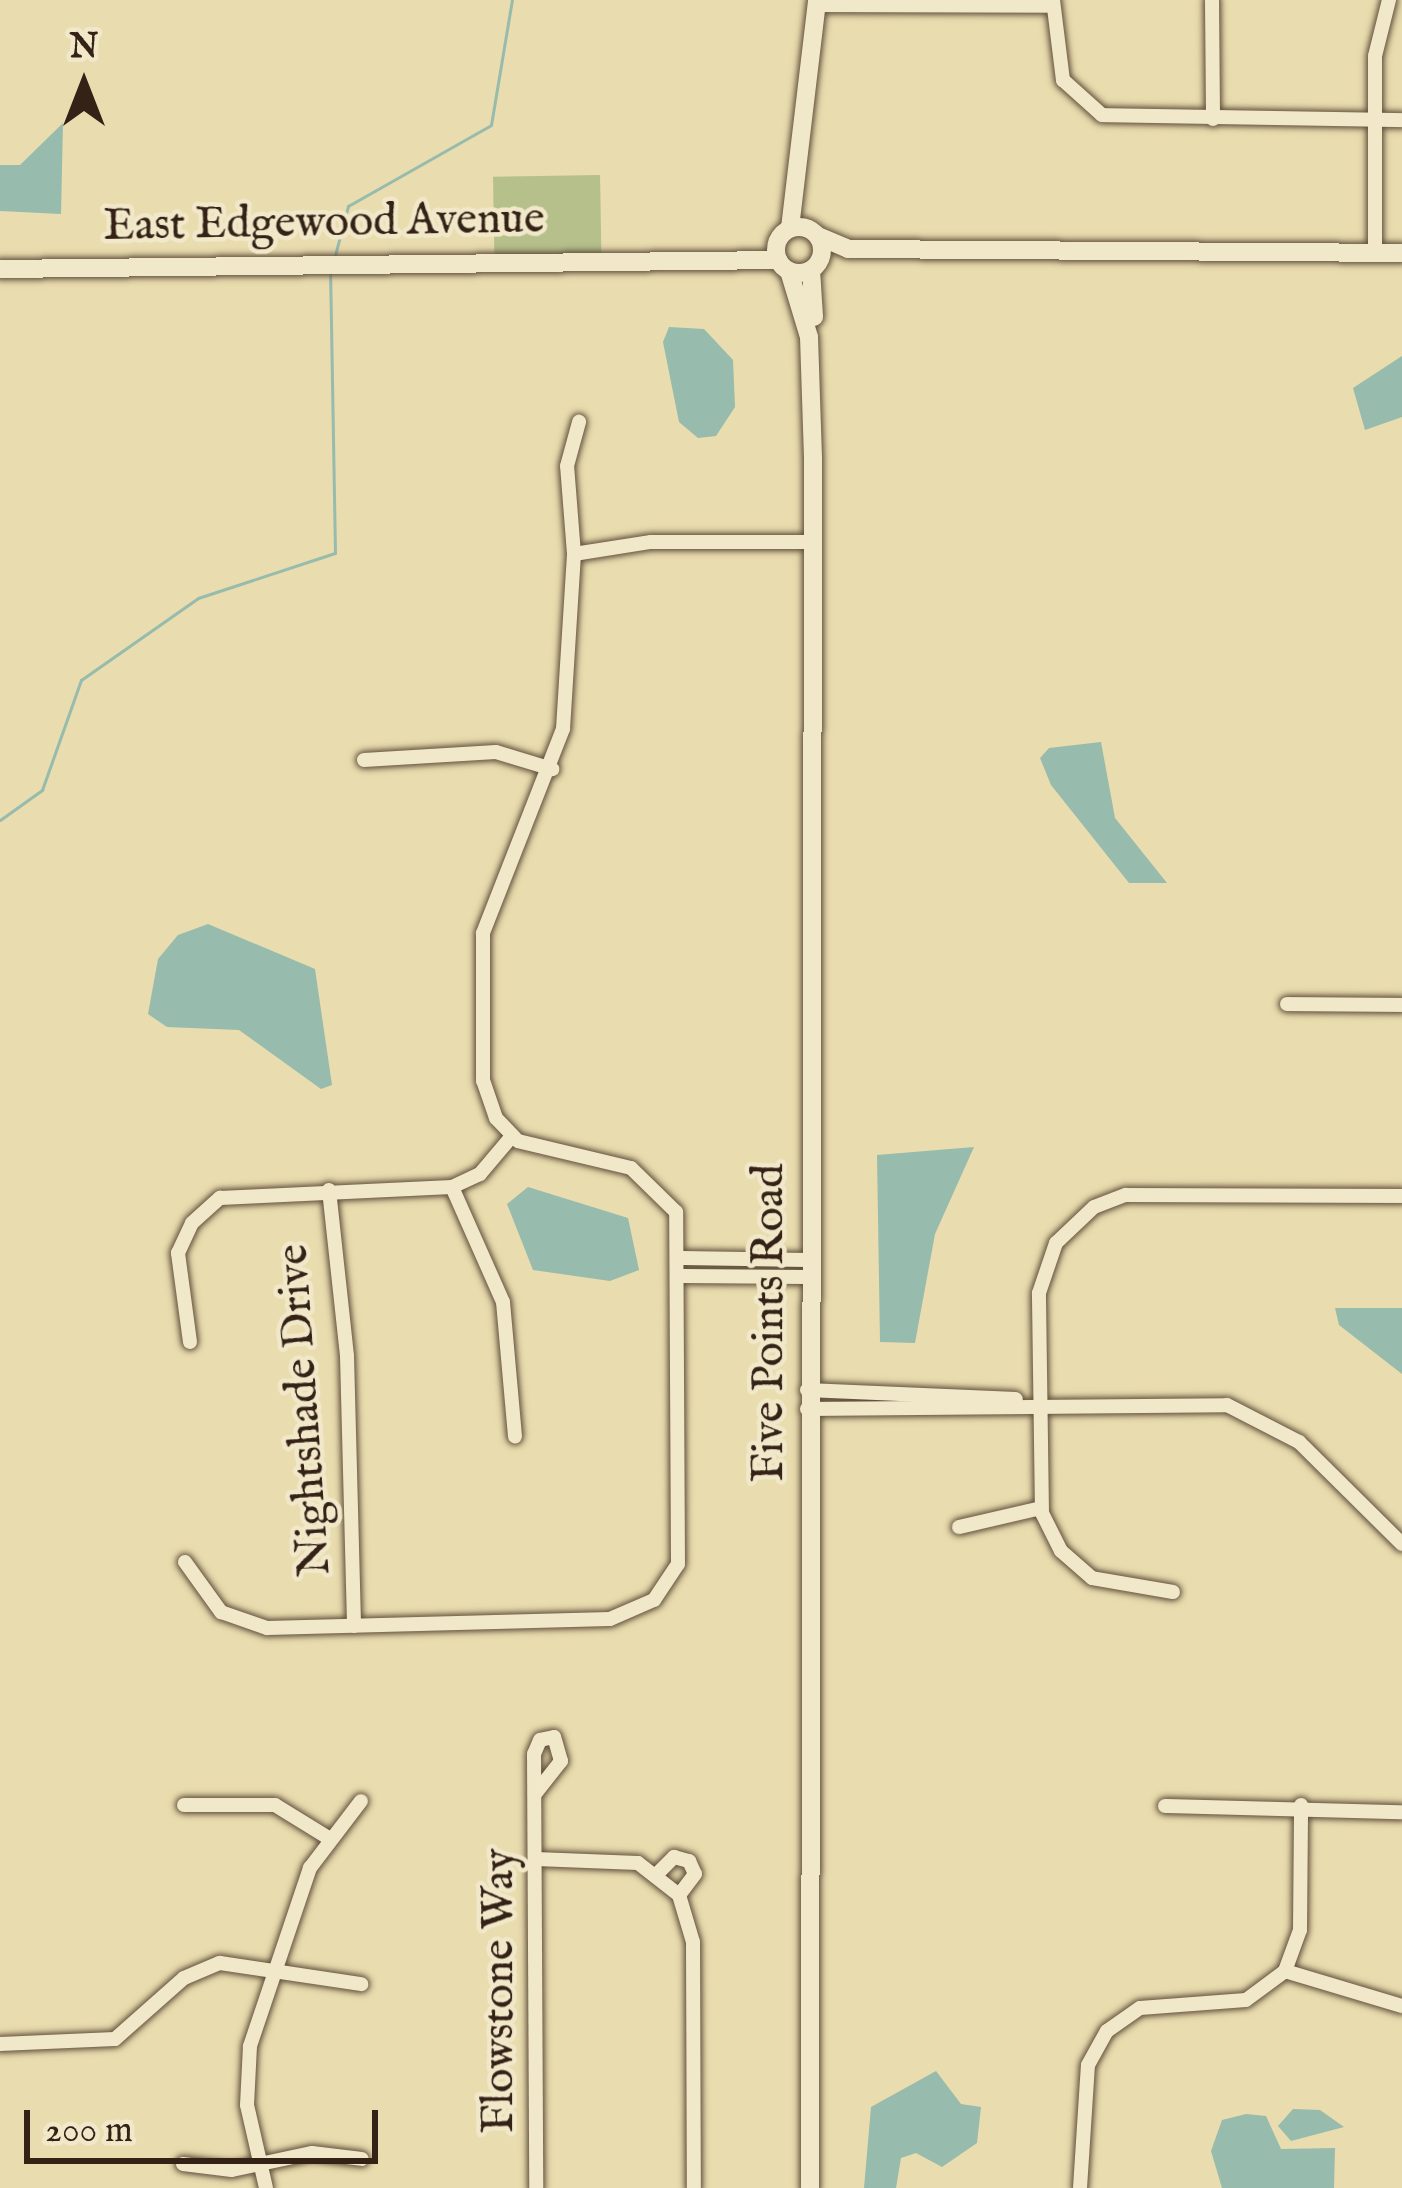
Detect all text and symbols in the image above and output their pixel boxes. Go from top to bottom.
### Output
north arrow [24,24,144,144]
text: N [70,27,98,69]
street label: East Edgewood Avenue [103,192,545,254]
street label: Five Points Road [743,1164,797,1482]
street label: Nightshade Drive [266,1242,344,1578]
street label: Flowstone Way [473,1849,527,2133]
scale bar [30,2086,384,2160]
text: 200 m [45,2108,133,2154]

